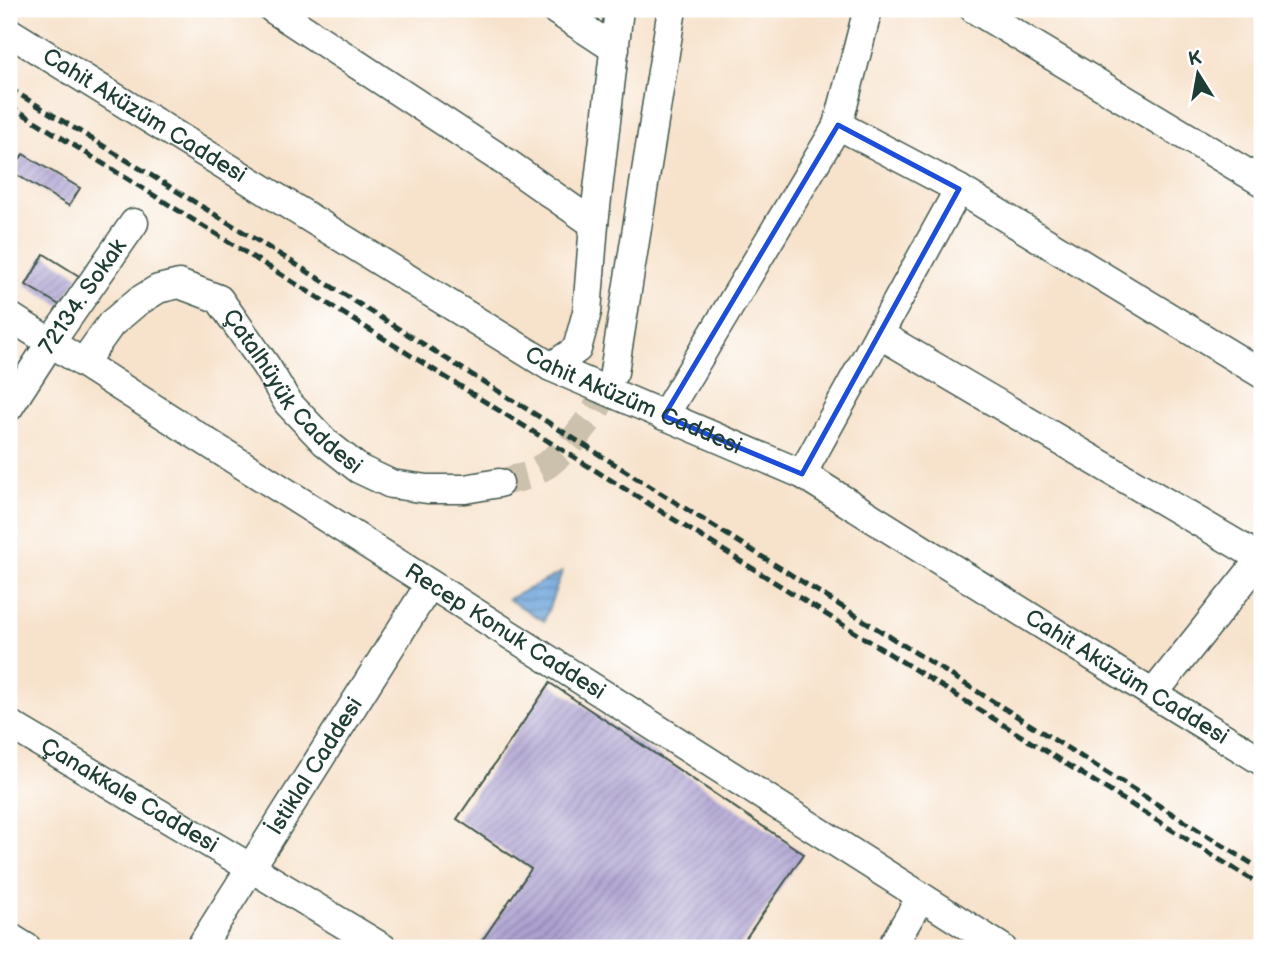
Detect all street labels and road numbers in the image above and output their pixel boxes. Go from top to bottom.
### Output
street label: Cahit Aküzüm Caddesi [37,42,251,189]
street label: 72134. Sokak [33,233,133,359]
street label: Çatalhüyük Caddesi [217,304,368,480]
street label: Cahit Aküzüm Caddesi [520,340,746,461]
street label: Recep Konuk Caddesi [399,557,611,706]
street label: Cahit Aküzüm Caddesi [1020,603,1234,751]
street label: İstiklal Caddesi [261,692,369,840]
street label: Çanakkale Caddesi [36,732,223,859]

